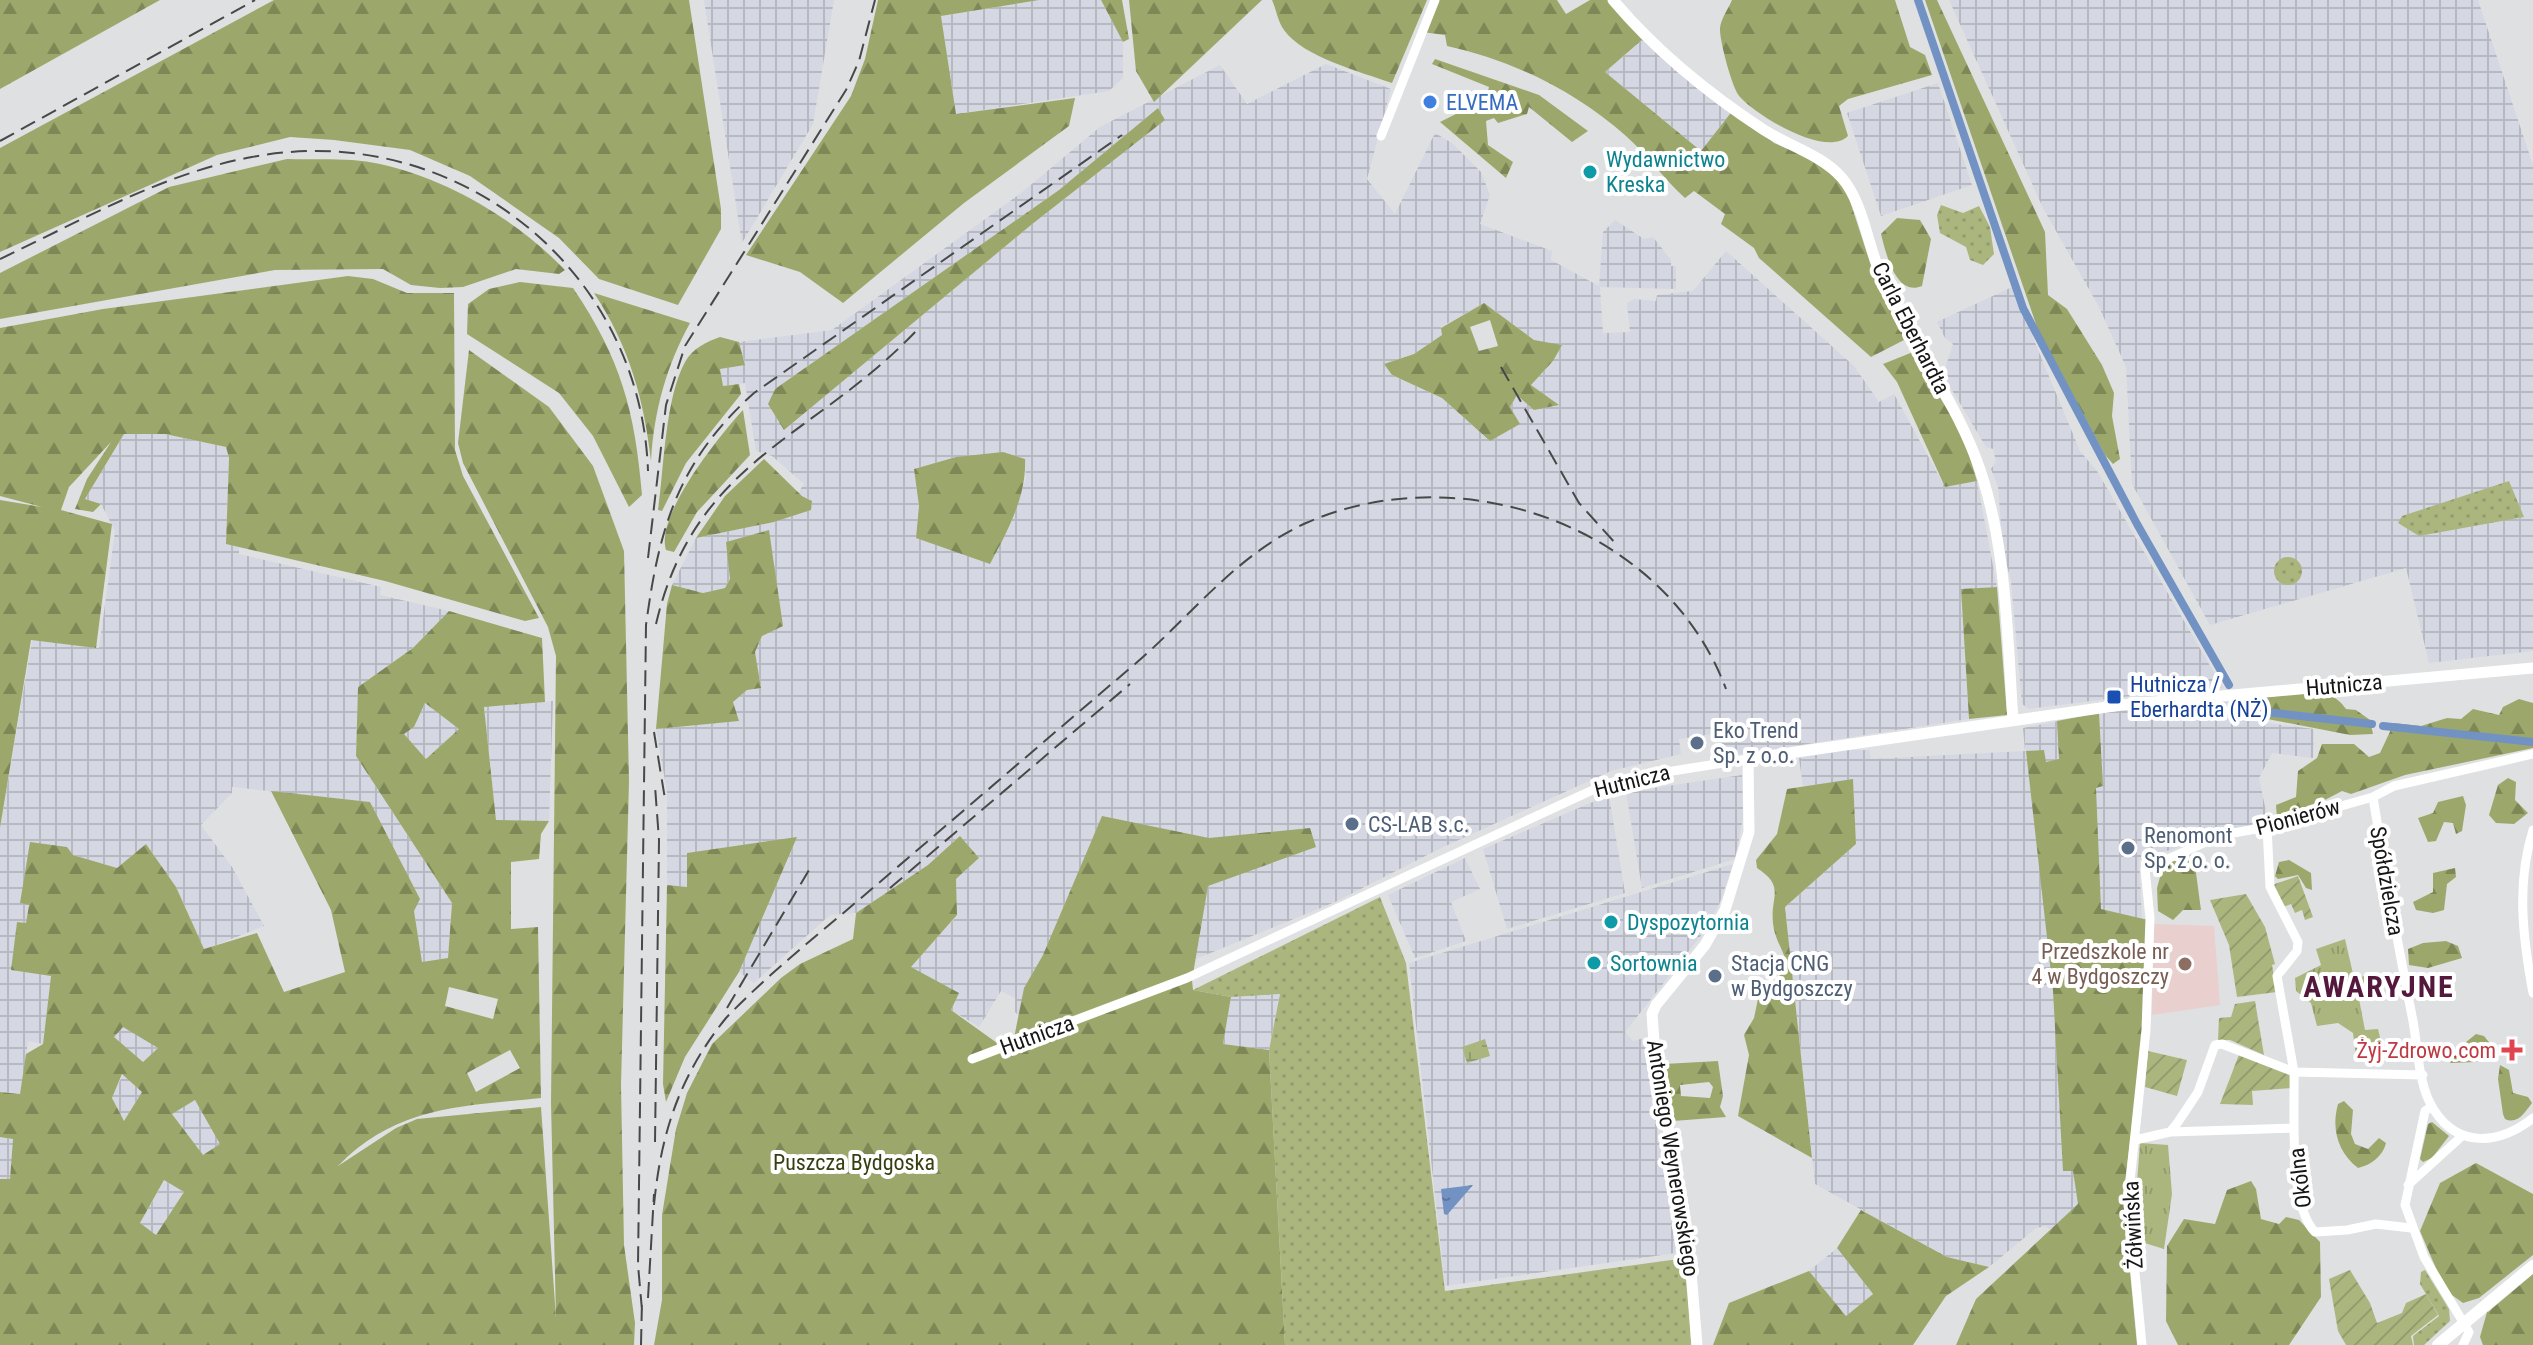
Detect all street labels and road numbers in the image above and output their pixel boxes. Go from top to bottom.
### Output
street label: Carla Eberhardta [1867,258,1955,398]
street label: Hutnicza [2305,669,2383,701]
street label: Hutnicza [1592,760,1672,802]
street label: Pionierów [2253,794,2343,840]
street label: Spółdzielcza [2365,825,2409,937]
street label: Hutnicza [997,1010,1077,1060]
street label: Antoniego Weynerowskiego [1642,1038,1704,1278]
street label: Okólna [2284,1146,2316,1210]
street label: Żółwińska [2118,1180,2148,1270]

